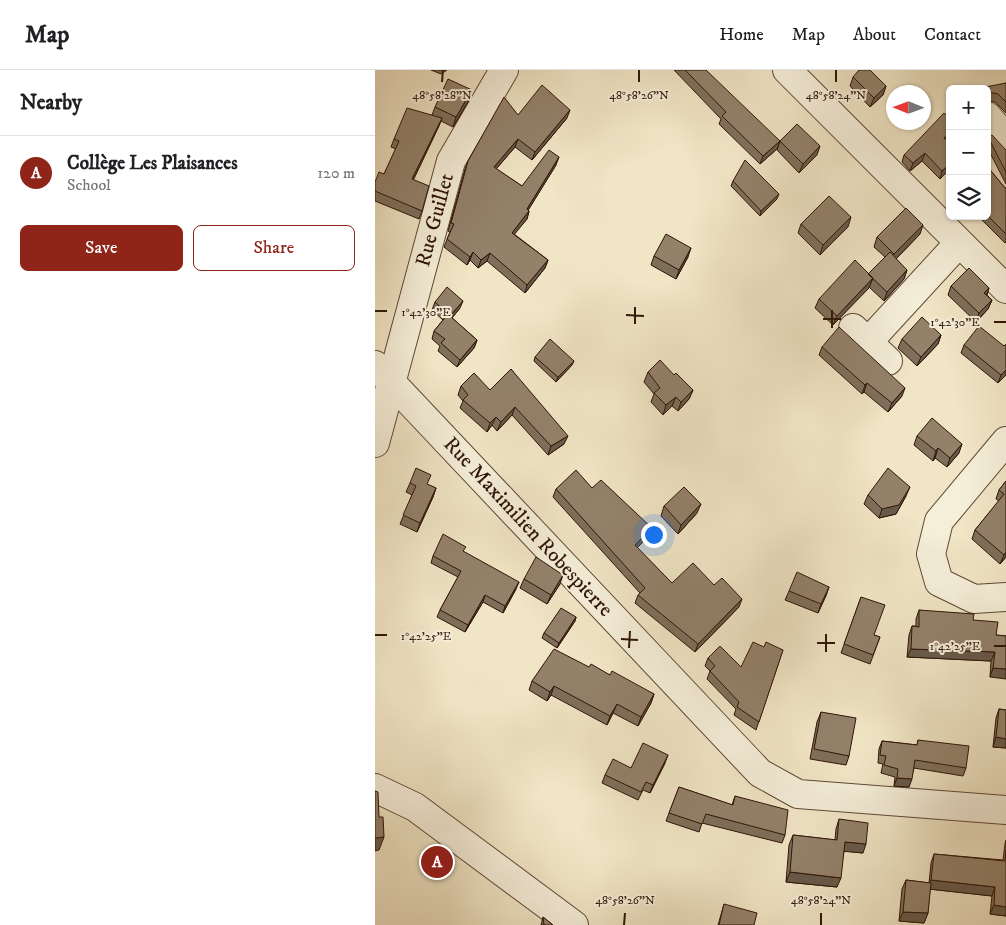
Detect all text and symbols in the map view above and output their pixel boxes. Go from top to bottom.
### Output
text: Map [25,20,69,50]
text: Home [719,24,764,46]
text: Map [792,24,825,46]
text: About [853,24,896,46]
text: Contact [924,24,981,46]
north arrow [886,85,931,130]
map controls [946,85,991,220]
button: + [946,85,991,130]
text: 48°58'28"N [412,88,472,103]
text: 48°58'26"N [609,88,669,103]
text: 48°58'24"N [806,88,866,103]
text: Nearby [20,90,82,116]
button: − [946,130,991,175]
text: Collège Les Plaisances [67,152,237,175]
text: A [31,163,41,183]
text: 120 m [317,163,355,183]
street label: Rue Guillet [410,170,460,269]
text: School [67,175,111,195]
button: layers [946,175,991,220]
button: Save [20,225,183,271]
button: Share [193,225,355,271]
text: 1°42'30"E [401,305,451,320]
text: 1°42'30"E [930,315,980,330]
street label: Rue Maximilien Robespierre [438,432,618,623]
your location [641,522,667,548]
text: 1°42'25"E [401,629,452,644]
text: 1°42'25"E [930,639,981,654]
pin: A [421,843,453,881]
text: 48°58'26"N [595,893,655,908]
text: 48°58'24"N [791,893,851,908]

